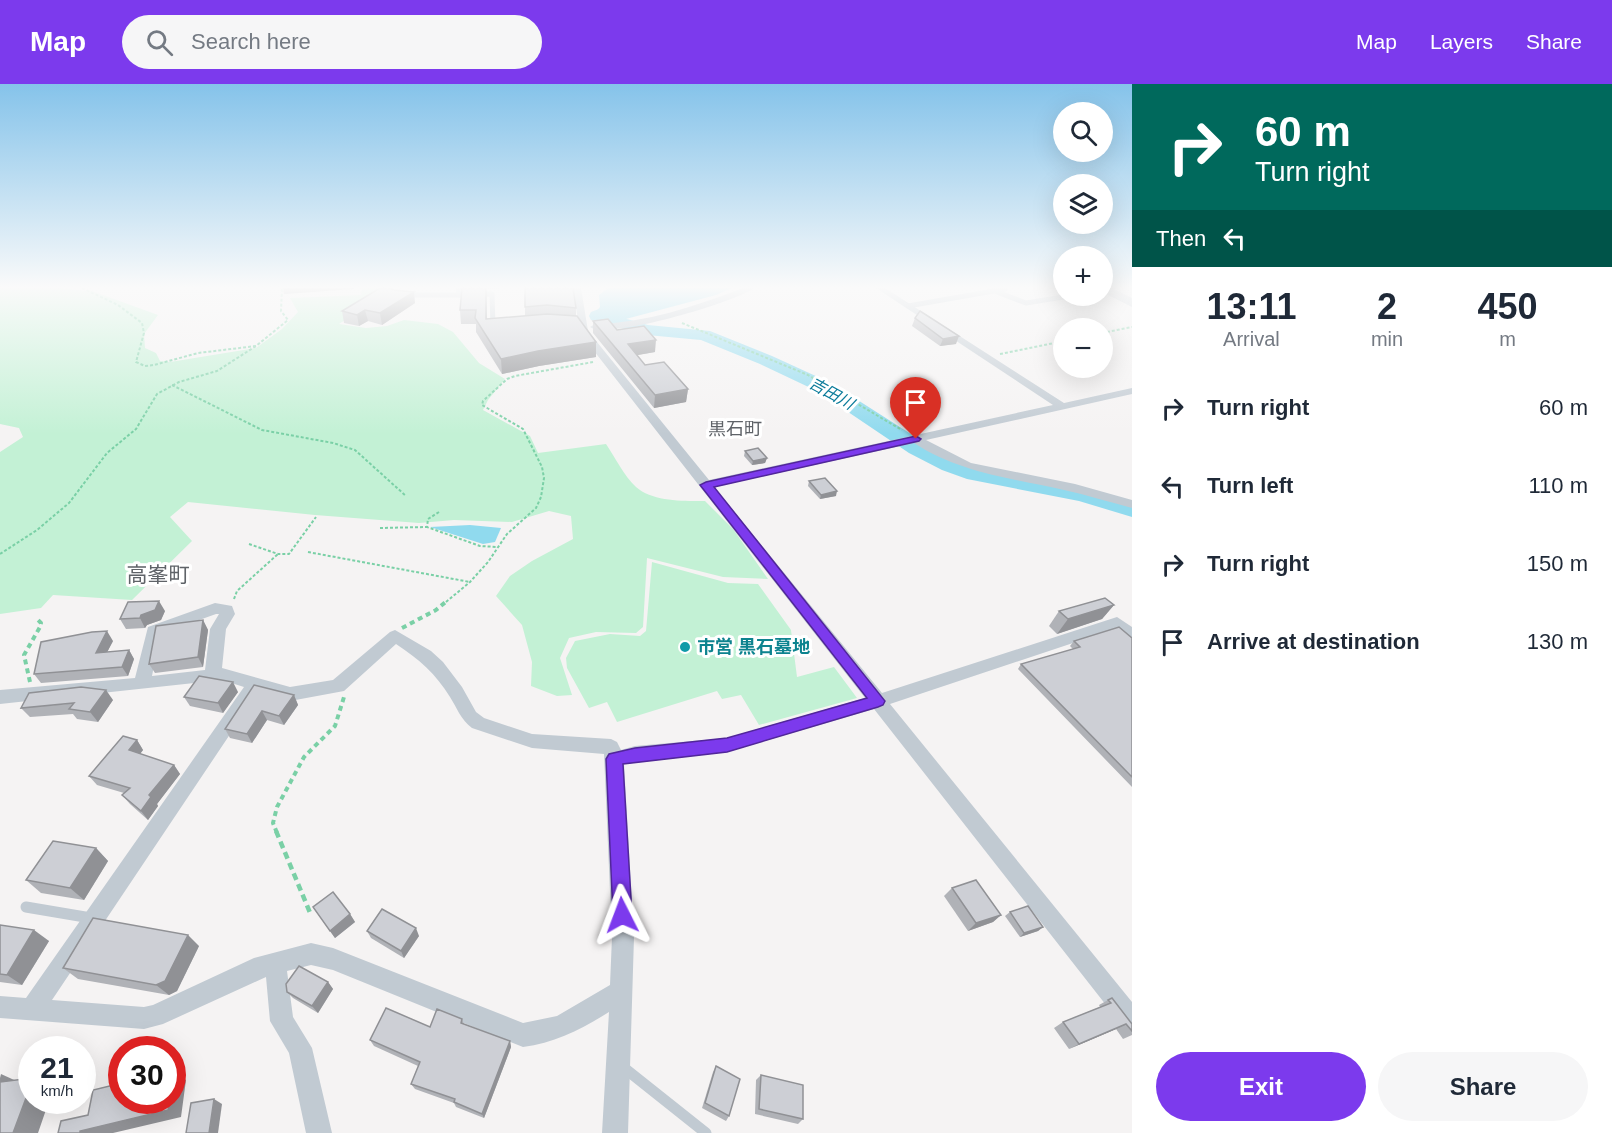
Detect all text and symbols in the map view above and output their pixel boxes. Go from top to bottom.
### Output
search box [122,15,542,69]
text: Map [30,26,86,57]
icon: search [143,26,176,59]
text: Search here [191,29,311,54]
text: Map [1356,30,1397,53]
text: Layers [1430,30,1493,53]
text: Share [1526,30,1582,53]
map controls [1053,102,1113,378]
button: search [1053,102,1113,162]
icon: right [1156,108,1234,186]
text: 60 m [1255,108,1351,155]
text: Turn right [1255,157,1370,187]
button: layers [1053,174,1113,234]
icon: left [1218,222,1251,255]
text: Then [1156,226,1206,251]
button: + [1053,246,1113,306]
text: 13:11 [1206,286,1296,327]
text: 2 [1377,286,1397,327]
text: 450 [1478,286,1538,327]
button: − [1053,318,1113,378]
text: Arrival [1223,328,1280,350]
text: min [1371,328,1403,350]
text: m [1499,328,1516,350]
water label: 吉田川 [807,374,859,413]
pin [890,377,941,439]
icon: arrive [899,386,932,419]
icon: right [1156,392,1189,425]
text: Turn right [1207,395,1309,420]
text: 60 m [1539,395,1588,420]
district label: 黒石町 [708,419,762,439]
icon: left [1156,470,1189,503]
text: Turn left [1207,473,1293,498]
text: 110 m [1528,473,1588,498]
icon: right [1156,548,1189,581]
text: Turn right [1207,551,1309,576]
text: 150 m [1527,551,1588,576]
district label: 高峯町 [127,563,190,586]
icon: arrive [1156,626,1189,659]
text: Arrive at destination [1207,629,1420,654]
text: 130 m [1527,629,1588,654]
place label: 市営 黒石墓地 [697,637,810,657]
marker: 市営 黒石墓地 [678,640,692,654]
position arrow [590,883,654,947]
speed limit sign: 30 [108,1036,186,1114]
text: 21 [40,1051,74,1084]
button: Exit [1156,1052,1366,1121]
button: Share [1378,1052,1588,1121]
text: km/h [41,1082,73,1099]

